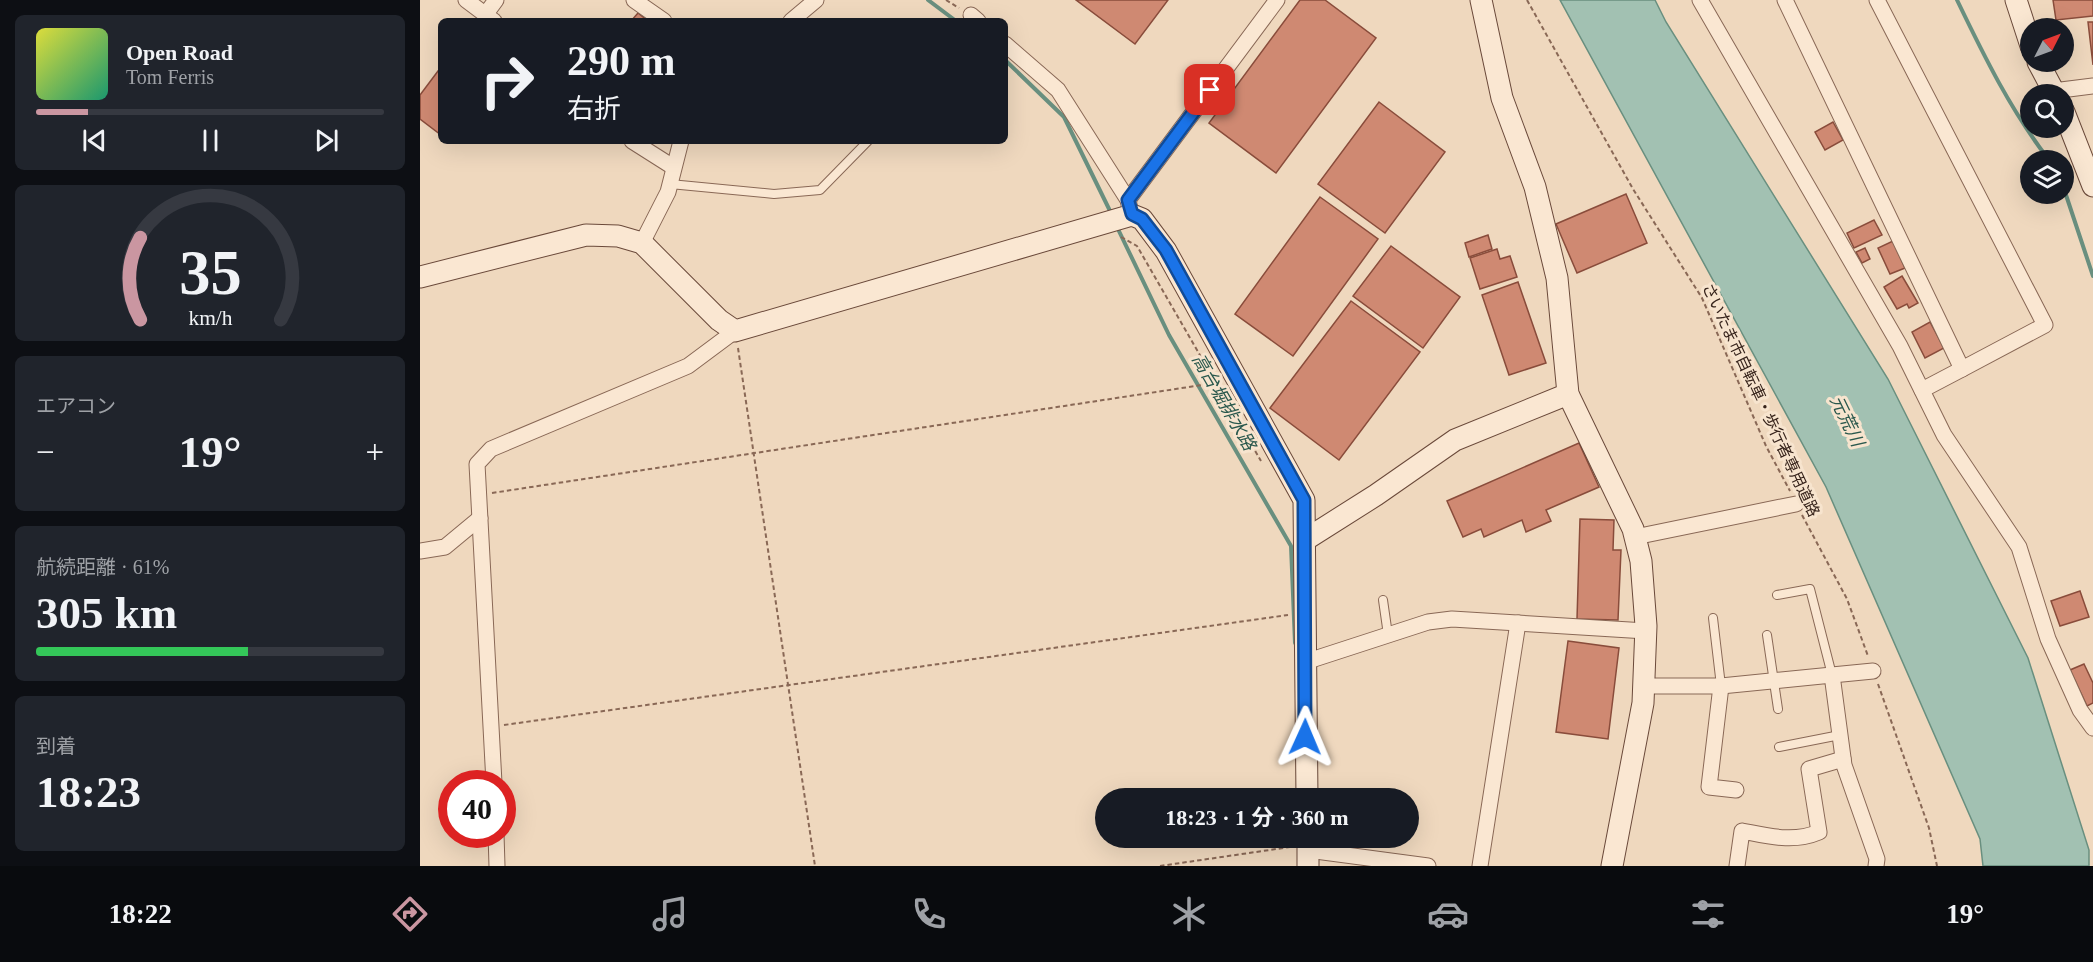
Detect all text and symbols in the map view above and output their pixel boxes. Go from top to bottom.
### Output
north arrow [2020,18,2074,72]
map controls [2020,18,2074,204]
text: 290 m [567,38,676,84]
text: Open Road [126,40,233,65]
icon: right [468,42,546,120]
pin [1184,64,1235,115]
text: Tom Ferris [126,66,214,88]
icon: arrive [1193,73,1226,106]
button: search [2020,84,2074,138]
text: 右折 [567,94,621,124]
icon: previous [78,124,111,157]
icon: pause [194,124,227,157]
icon: next [310,124,343,157]
button: layers [2020,150,2074,204]
text: 35 [179,238,241,307]
street label: さいたま市自転車・歩行者専用道路 [1699,281,1823,519]
text: km/h [188,306,232,330]
water label: 高台堀排水路 [1188,350,1261,455]
water label: 元荒川 [1826,392,1869,451]
text: エアコン [36,395,116,417]
text: 19° [179,427,242,477]
text: − [36,434,55,470]
text: + [365,434,384,470]
text: 航続距離 · 61% [36,556,169,578]
text: 305 km [36,588,177,638]
position arrow [1273,705,1337,769]
text: 到着 [36,735,76,757]
text: 18:23 [36,767,141,817]
speed limit sign: 40 [438,770,516,848]
text: 18:23 · 1 分 · 360 m [1165,805,1349,830]
icon: directions [389,893,431,935]
icon: music [649,893,691,935]
icon: phone [908,893,950,935]
icon: climate [1168,893,1210,935]
icon: car [1427,893,1469,935]
icon: filters [1687,893,1729,935]
text: 18:22 [109,899,172,929]
text: 19° [1946,899,1984,929]

